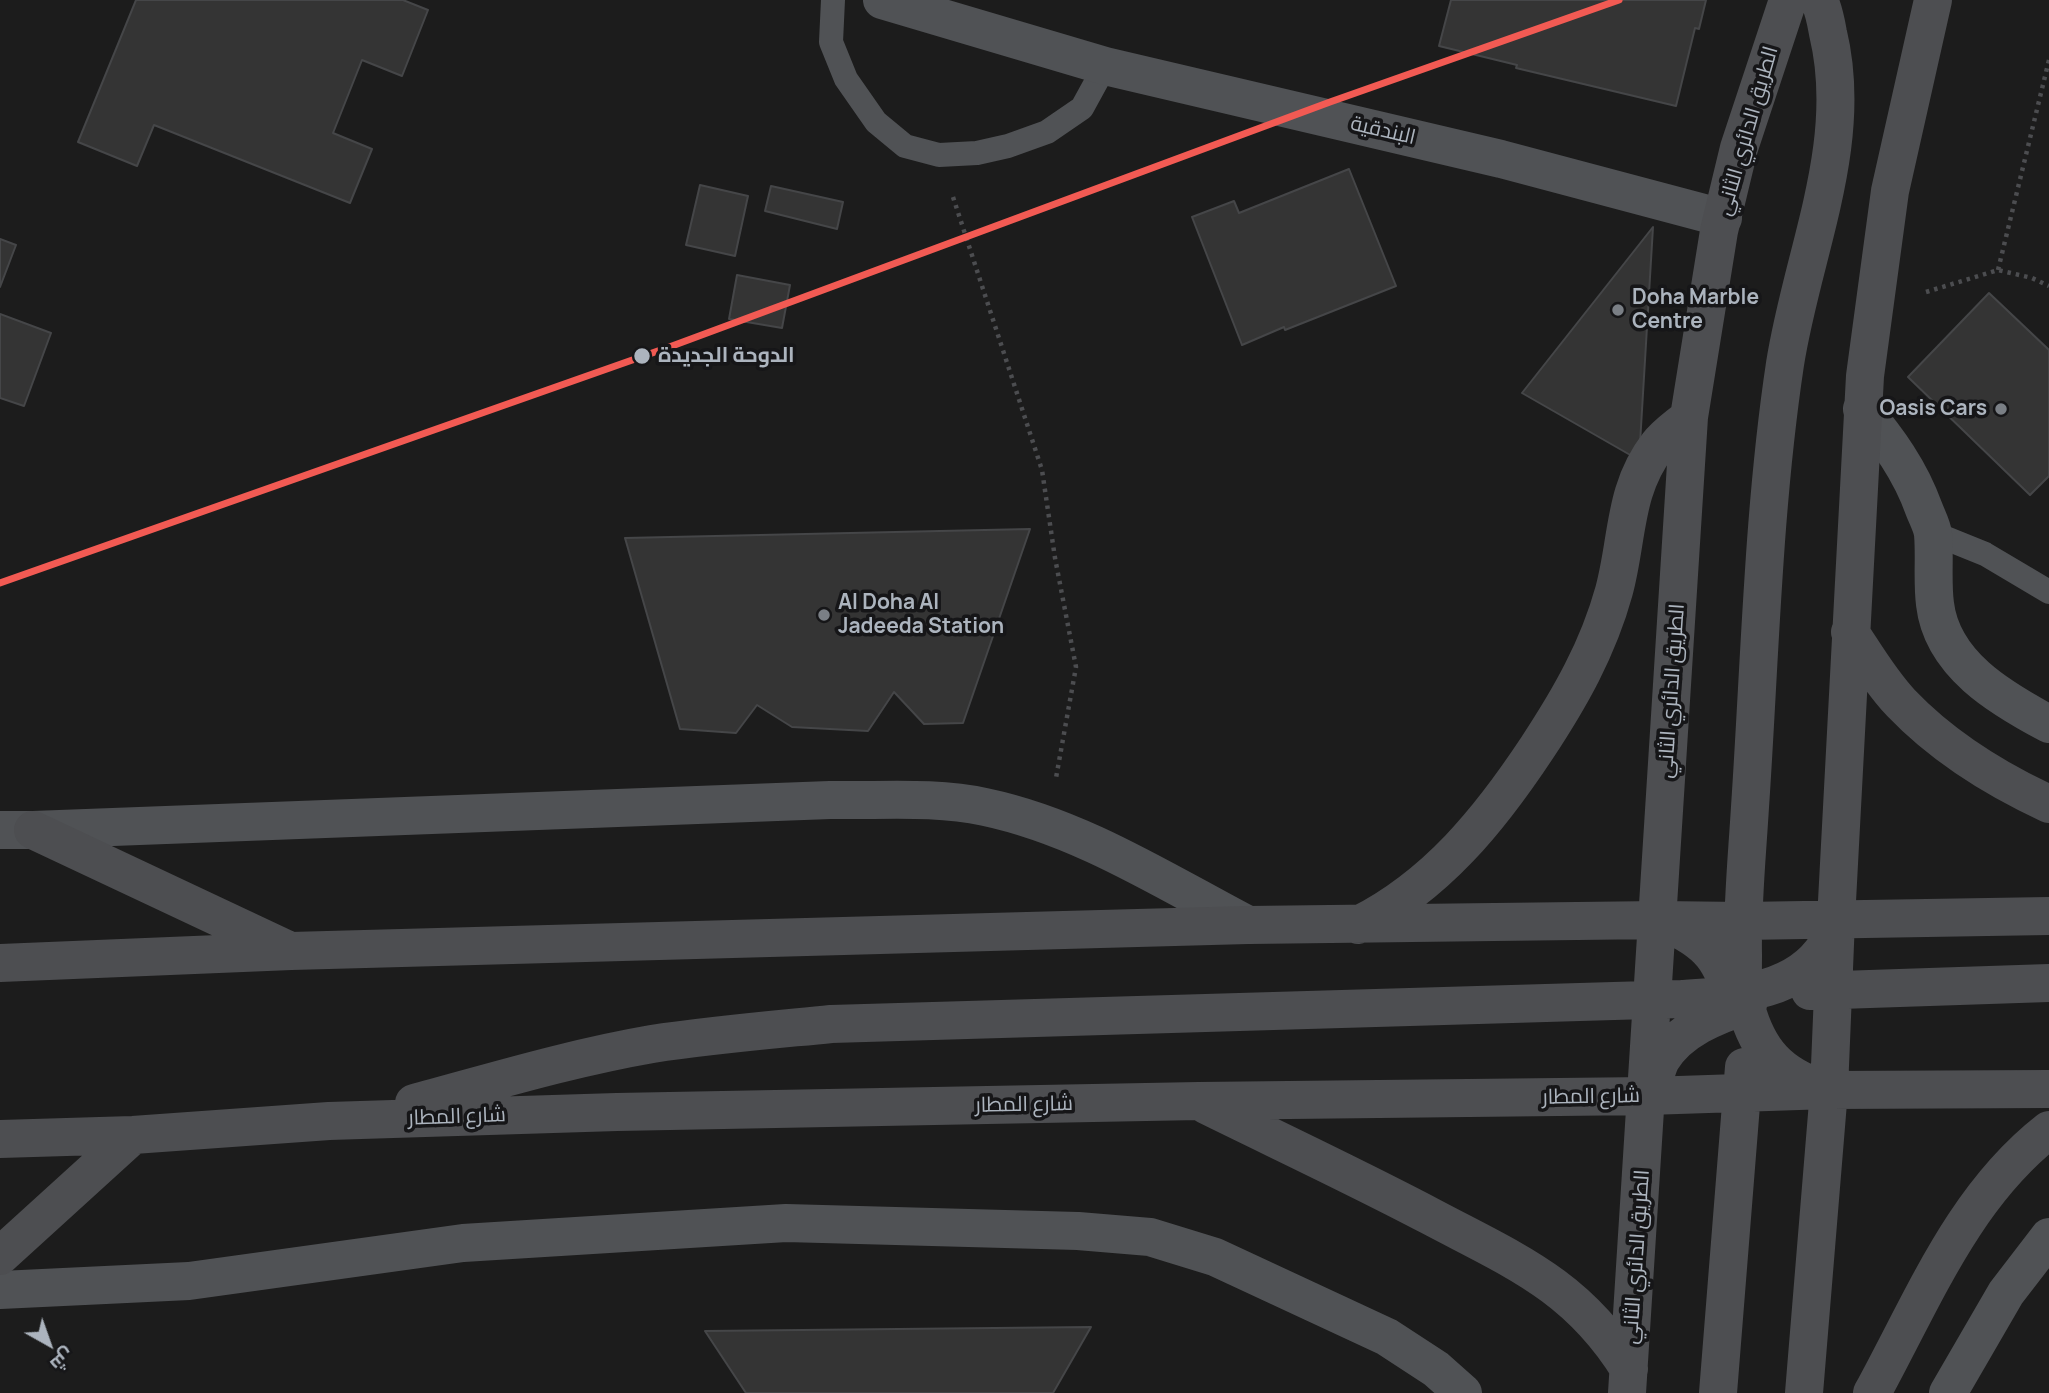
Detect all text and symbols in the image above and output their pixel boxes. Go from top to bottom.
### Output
street label: الطريق الدائري الثاني [1712,43,1784,219]
street label: البندقية [1348,111,1418,151]
place label: Doha Marble Centre [1632,285,1759,335]
marker: Doha Marble Centre [1610,302,1626,318]
place label: الدوحة الجديدة [658,343,795,369]
marker: الدوحة الجديدة [632,346,652,366]
place label: Oasis Cars [1879,396,1987,422]
marker: Oasis Cars [1993,401,2009,417]
place label: Al Doha Al Jadeeda Station [838,590,1004,640]
street label: الطريق الدائري الثاني [1653,603,1691,779]
marker: Al Doha Al Jadeeda Station [816,607,832,623]
street label: شارع المطار [1542,1084,1640,1110]
street label: شارع المطار [975,1092,1073,1118]
street label: شارع المطار [408,1103,506,1131]
street label: الطريق الدائري الثاني [1618,1169,1656,1345]
north arrow [14,1309,84,1379]
text: ش [45,1342,80,1378]

